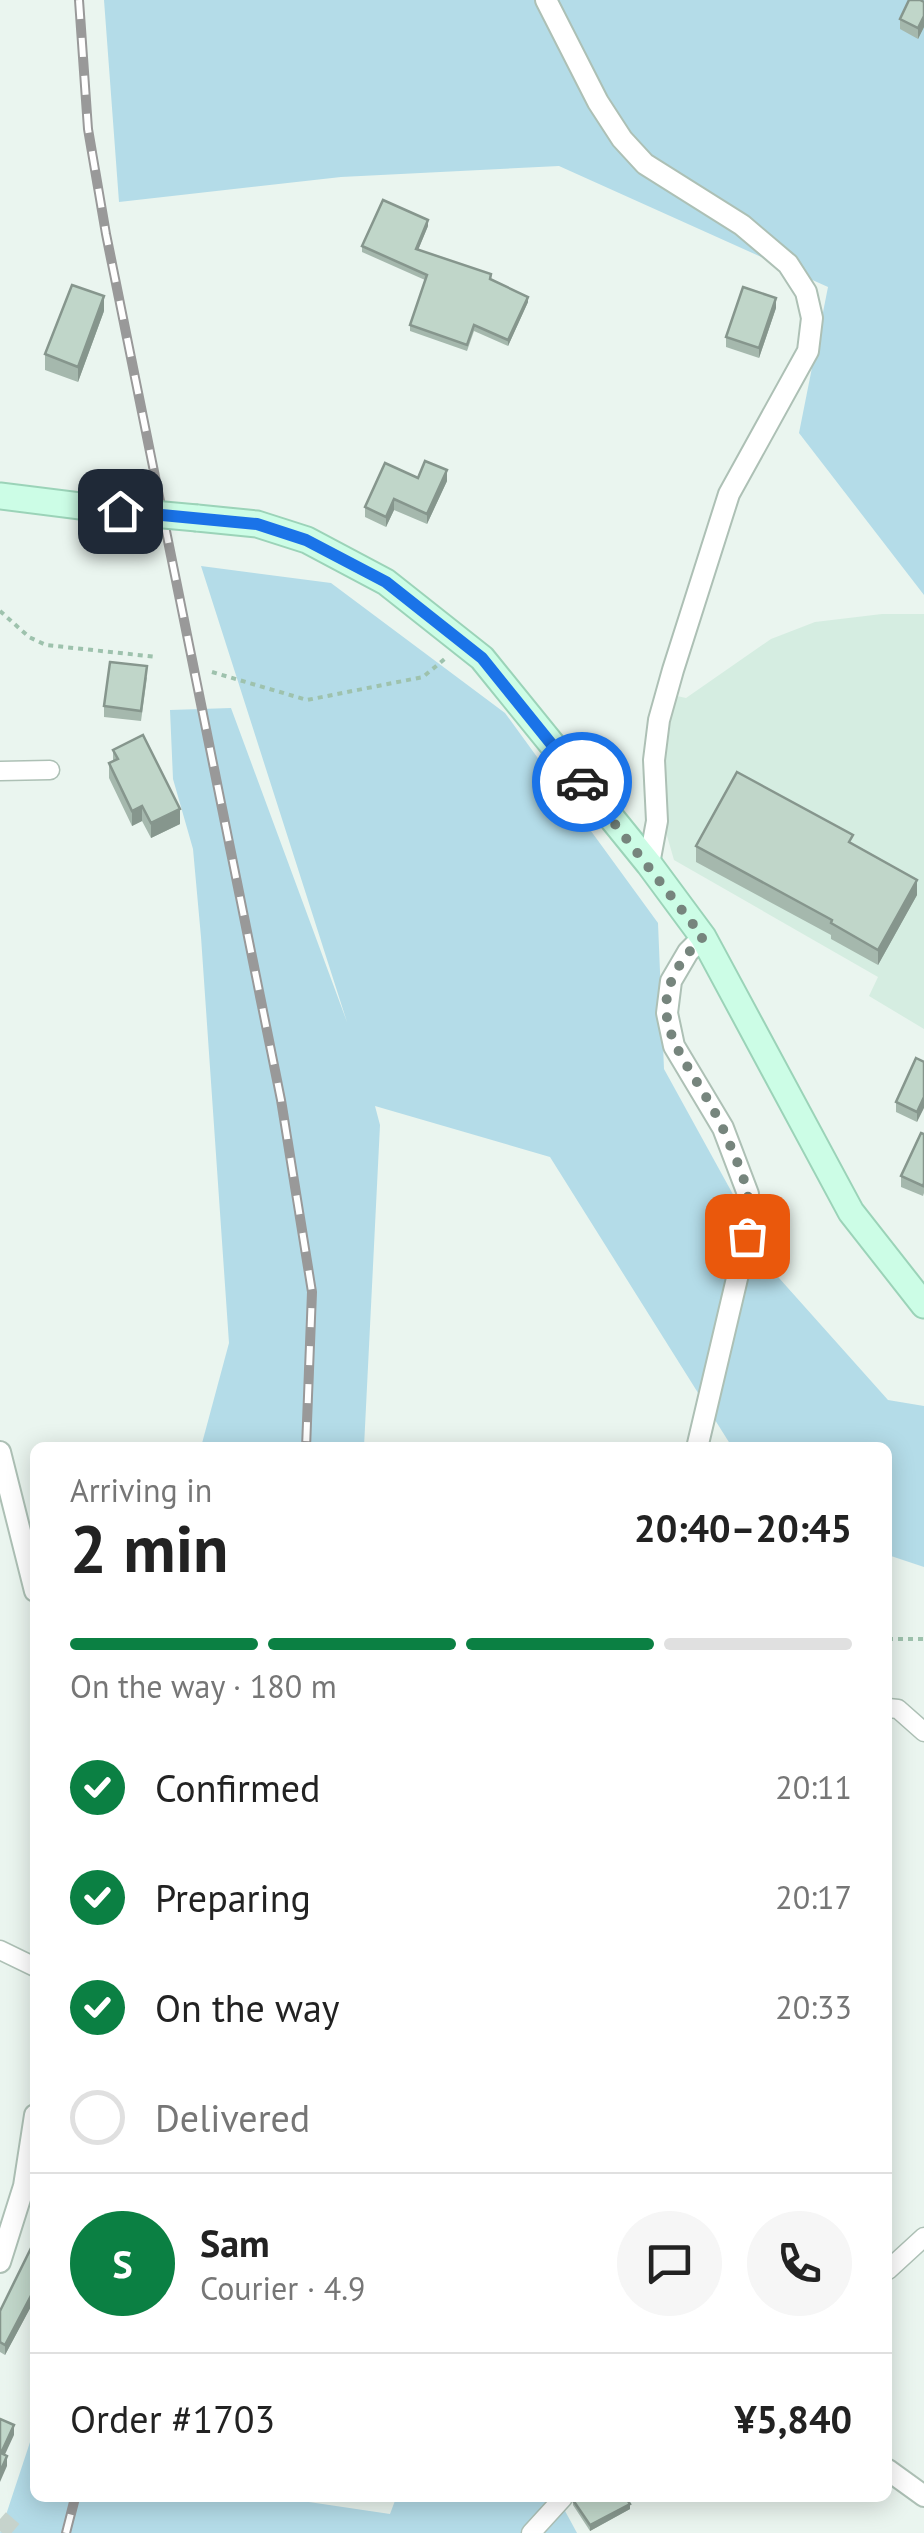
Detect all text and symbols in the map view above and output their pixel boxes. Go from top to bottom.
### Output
pin [78,469,163,554]
icon: home [93,484,148,539]
courier [532,732,632,832]
icon: car [555,755,610,810]
pin [705,1194,790,1279]
icon: bag [720,1209,775,1264]
text: Arriving in [70,1469,212,1511]
text: 20:40–20:45 [634,1503,852,1552]
text: 2 min [70,1506,229,1590]
text: On the way · 180 m [70,1665,337,1707]
icon: check [70,1760,125,1815]
text: Confirmed [155,1763,321,1812]
text: 20:11 [775,1766,852,1808]
icon: check [70,1870,125,1925]
text: Preparing [155,1873,311,1922]
text: 20:17 [775,1876,852,1918]
icon: check [70,1980,125,2035]
text: On the way [155,1983,340,2032]
text: 20:33 [775,1986,852,2028]
text: Delivered [155,2093,310,2142]
button: chat [617,2211,722,2316]
button: phone [747,2211,852,2316]
text: Sam [200,2218,270,2267]
text: S [112,2239,133,2288]
text: Courier · 4.9 [200,2267,366,2309]
text: Order #1703 [70,2394,275,2443]
text: ¥5,840 [735,2394,852,2443]

